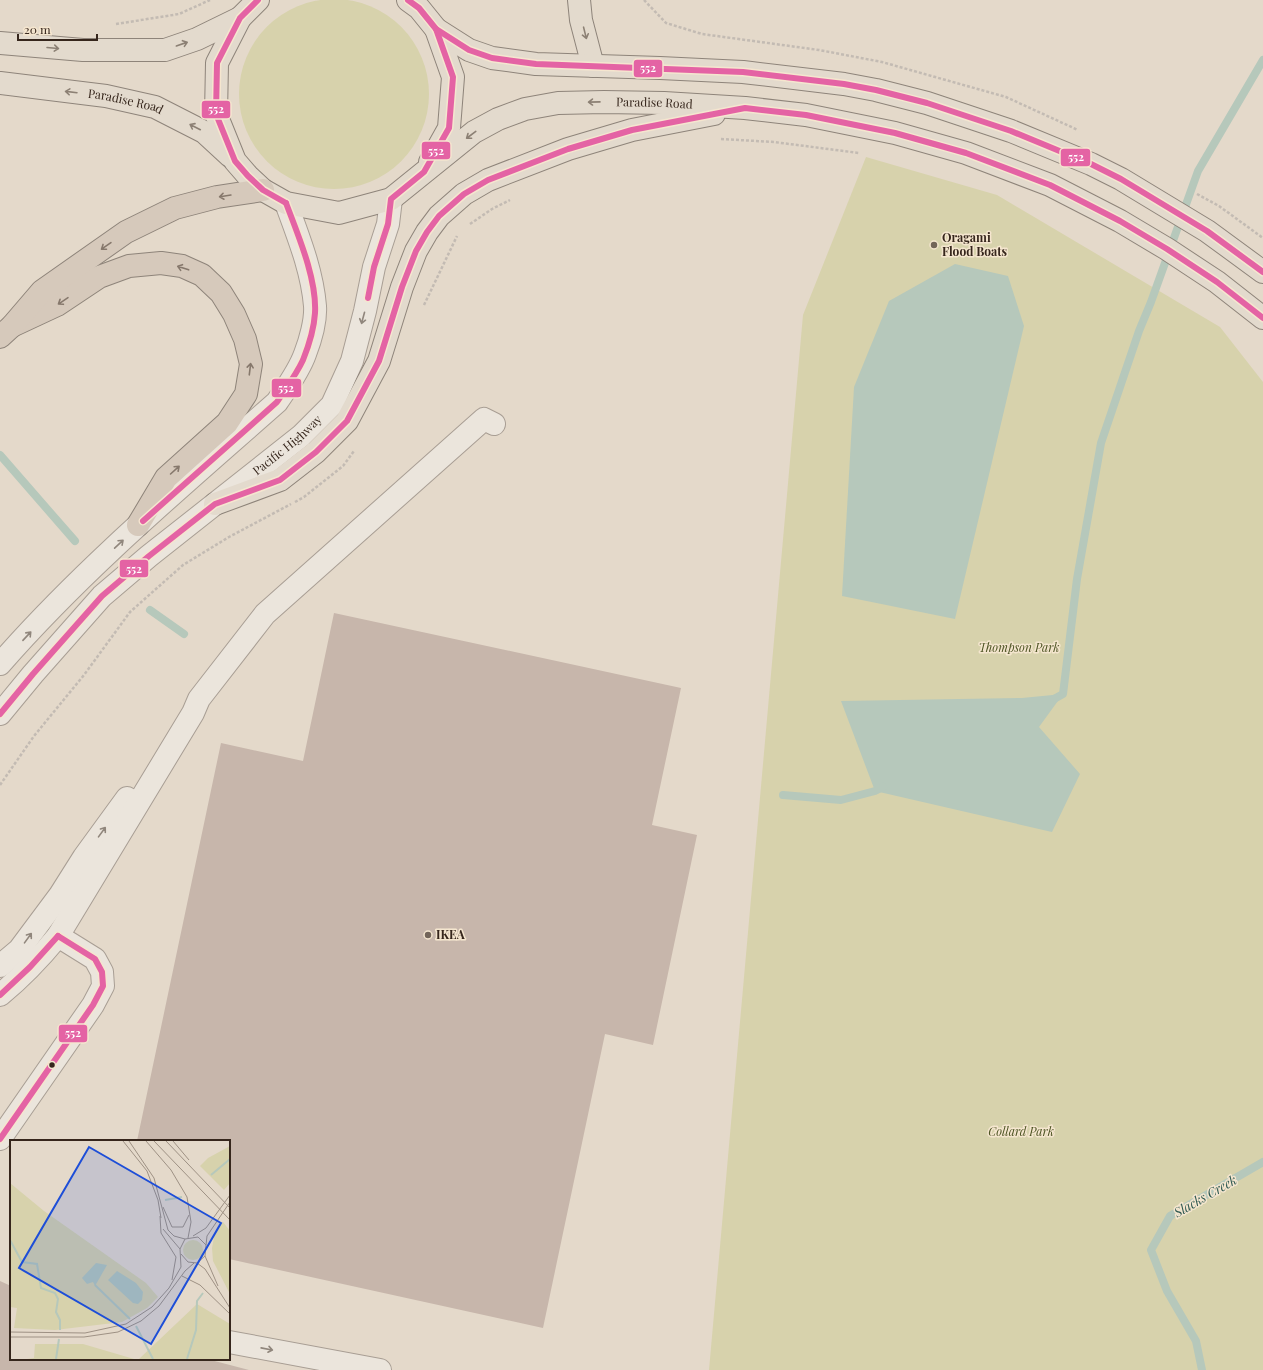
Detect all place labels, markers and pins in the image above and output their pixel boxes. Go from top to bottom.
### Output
place label: Oragami Flood Boats [942,229,1007,259]
marker: Oragami Flood Boats [929,240,939,250]
place label: IKEA [436,926,466,942]
marker: IKEA [423,930,433,940]
unlabelled marker [47,1060,57,1070]

